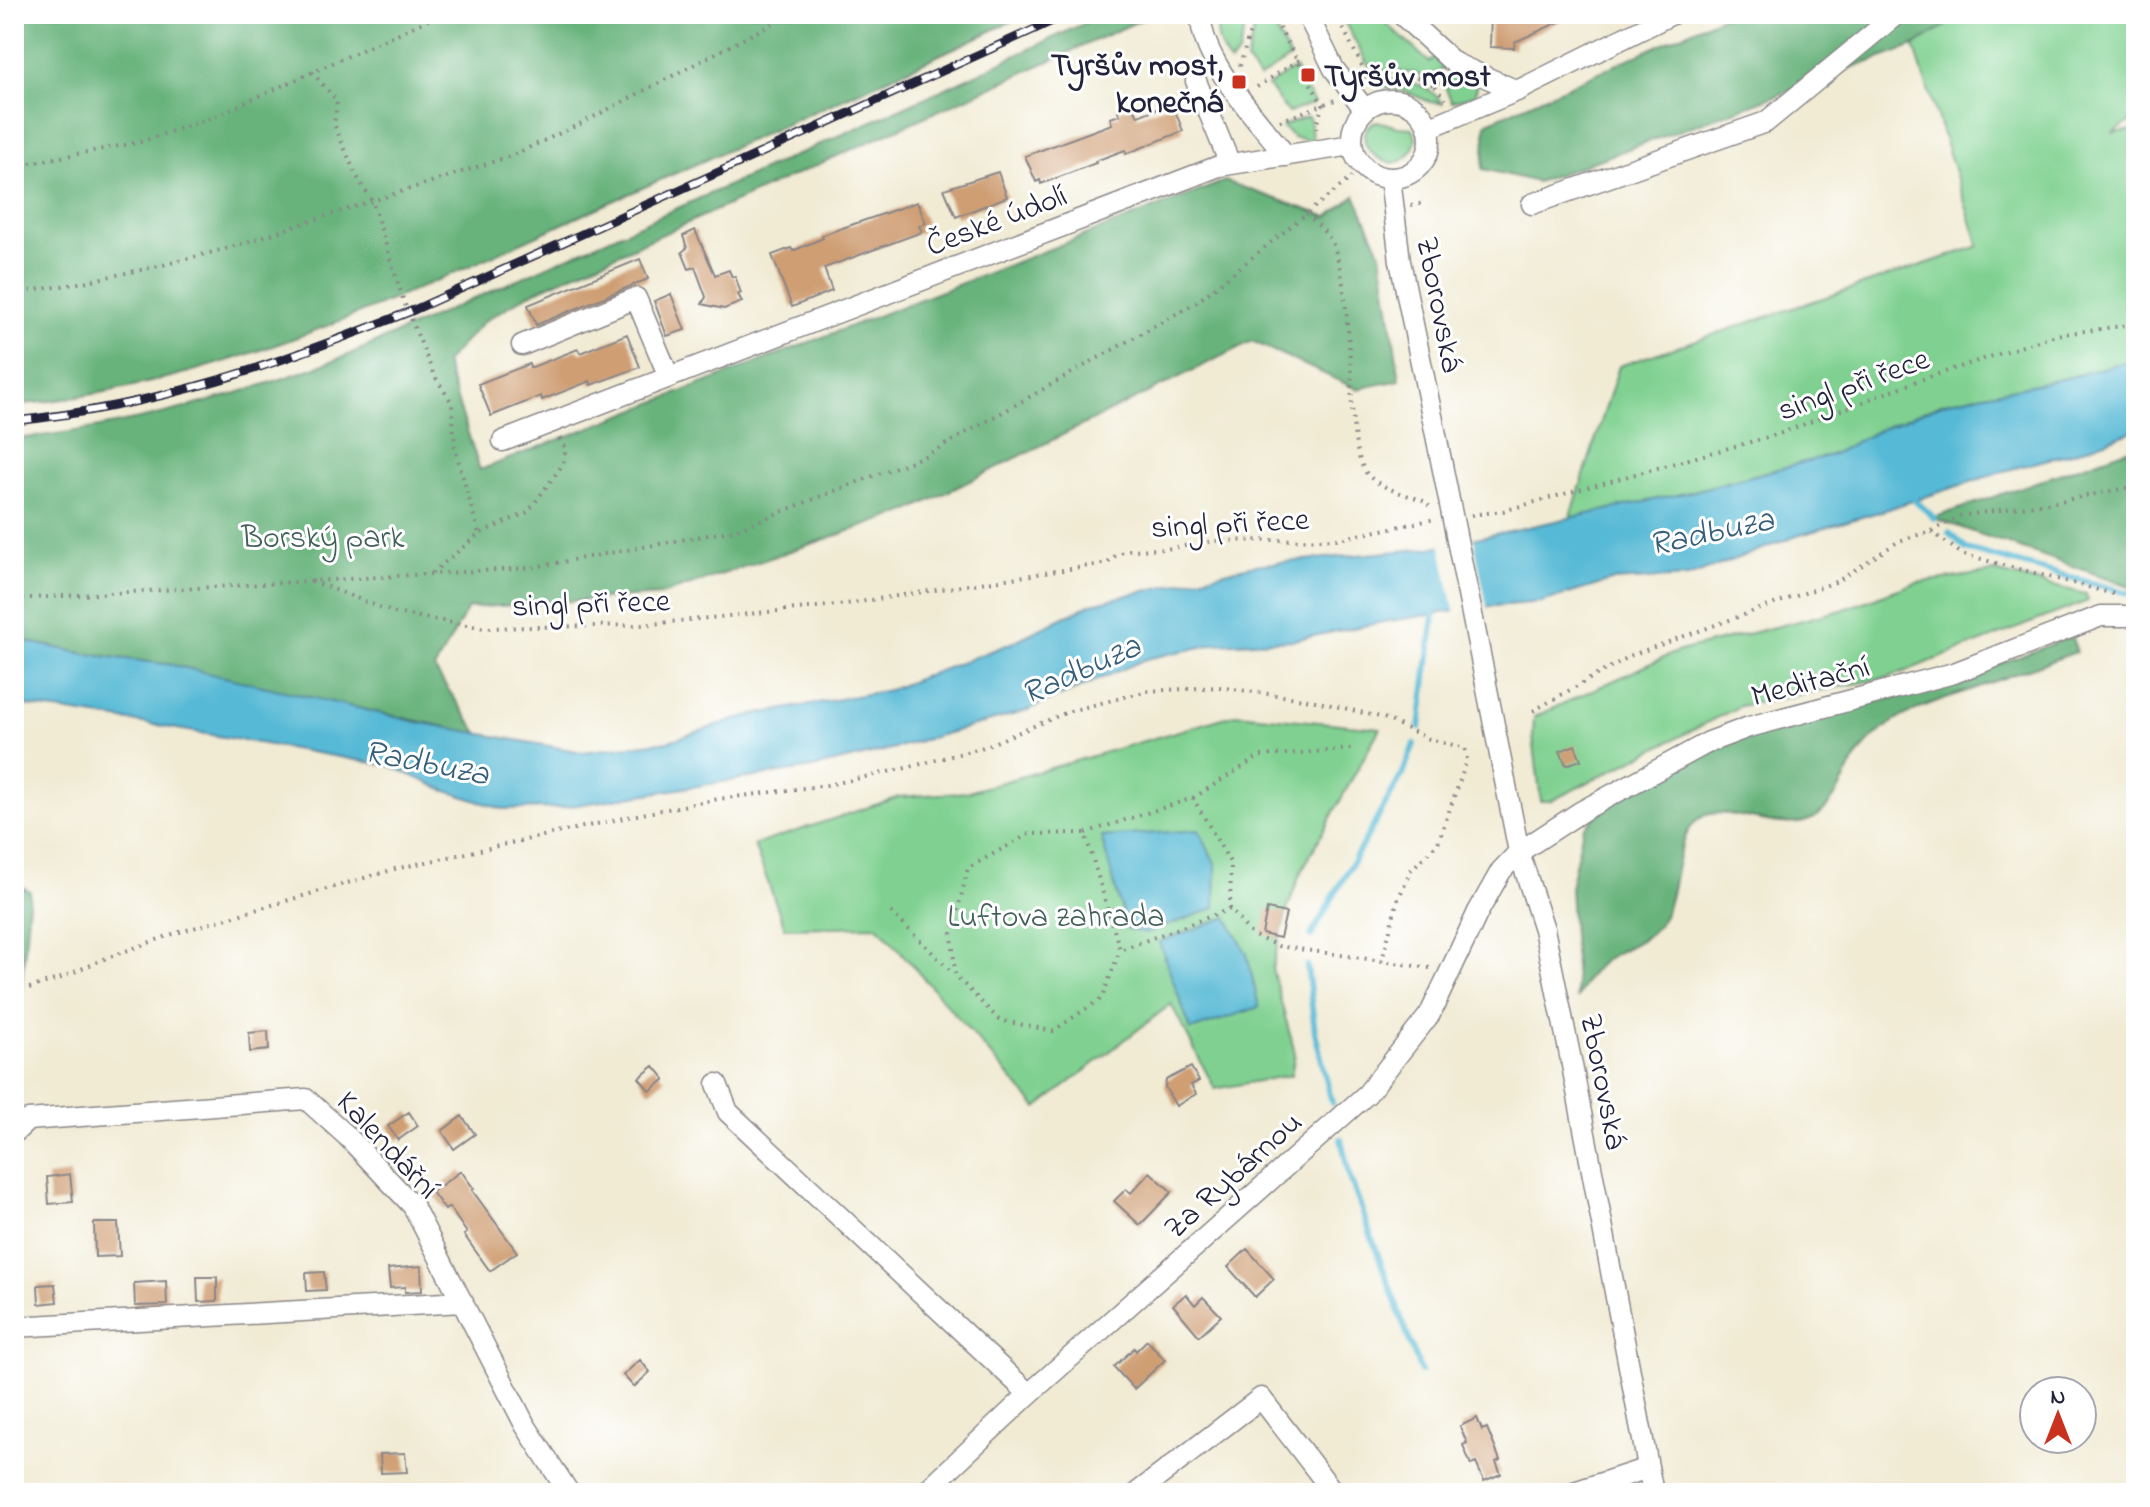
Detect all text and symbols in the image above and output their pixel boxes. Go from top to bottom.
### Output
place label: Tyršův most, konečná [1051,44,1224,128]
place label: Tyršův most [1324,55,1491,103]
marker: Tyršův most [1299,66,1317,84]
marker: Tyršův most, konečná [1230,73,1248,91]
street label: České údolí [920,174,1075,271]
street label: Zborovská [1401,233,1474,376]
street label: singl při řece [1772,337,1937,435]
water label: Radbuza [1645,496,1779,571]
street label: singl při řece [1150,498,1311,553]
park label: Borský park [241,516,405,563]
street label: singl při řece [511,579,672,632]
water label: Radbuza [1014,623,1150,720]
street label: Meditační [1746,645,1876,722]
water label: Radbuza [360,728,494,802]
park label: Luftova zahrada [948,895,1165,942]
street label: Zborovská [1565,1010,1638,1153]
street label: Kalendářní [324,1081,449,1211]
street label: Za Rybárnou [1154,1101,1314,1252]
north arrow [2018,1375,2098,1455]
text: N [2051,1382,2065,1414]

